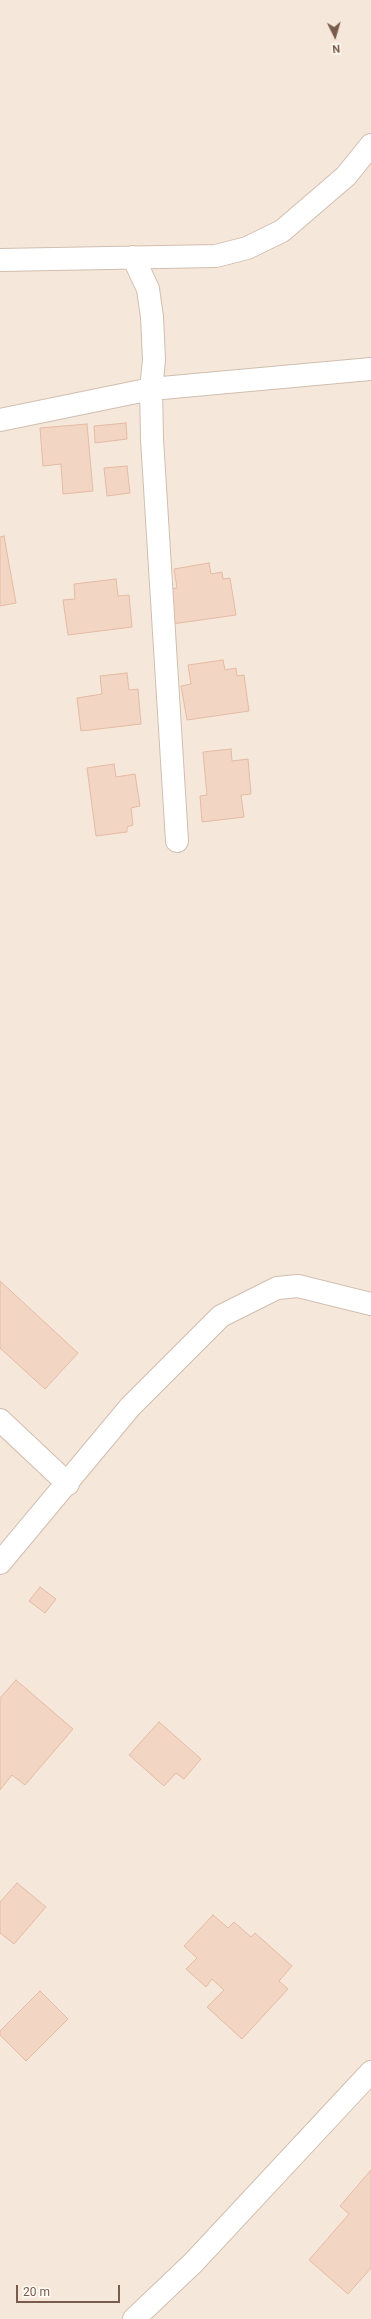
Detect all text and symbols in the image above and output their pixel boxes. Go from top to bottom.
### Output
north arrow [315,16,355,56]
text: N [332,42,341,55]
scale bar [18,2277,122,2303]
text: 20 m [23,2285,50,2299]

